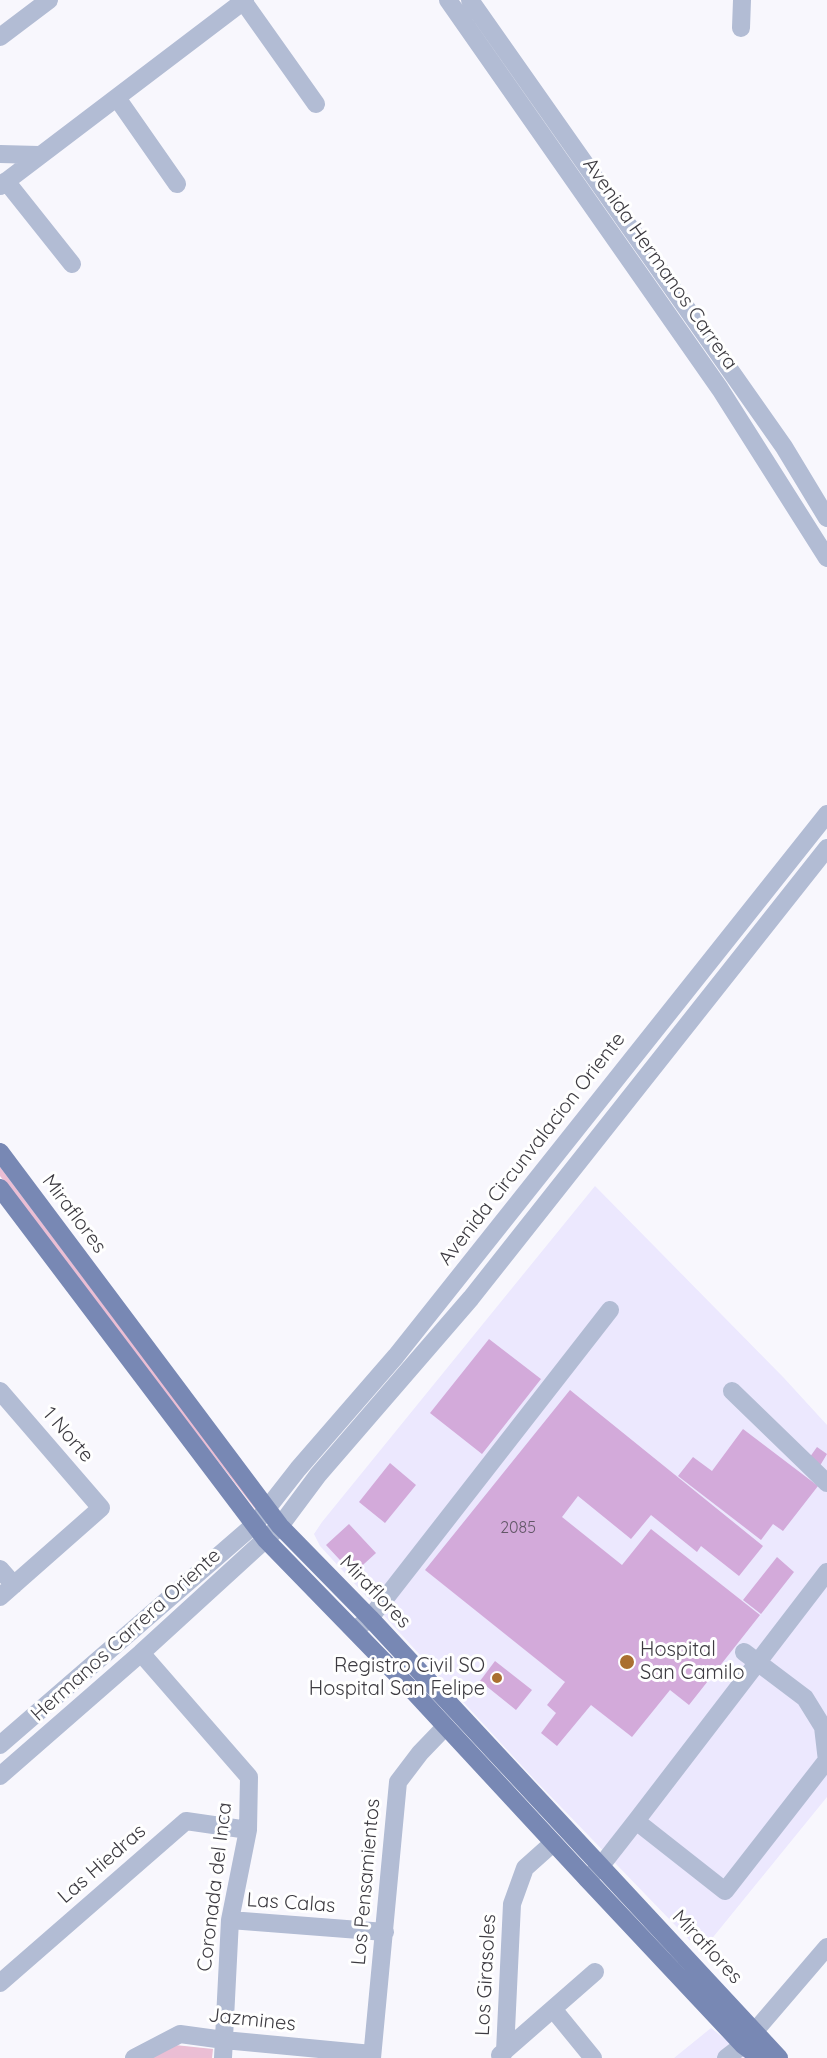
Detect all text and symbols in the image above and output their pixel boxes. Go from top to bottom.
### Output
street label: Avenida Hermanos Carrera [578,154,742,374]
street label: Avenida Circunvalacion Oriente [434,1028,630,1270]
street label: Miraflores [37,1170,111,1258]
street label: 1 Norte [38,1403,98,1467]
house number: 2085 [500,1518,536,1538]
street label: Hermanos Carrera Oriente [26,1543,226,1727]
street label: Miraflores [334,1551,416,1633]
place label: Hospital San Camilo [640,1638,745,1685]
marker: Hospital San Camilo [618,1653,636,1671]
place label: Registro Civil SO Hospital San Felipe [309,1654,485,1701]
marker: Registro Civil SO Hospital San Felipe [490,1671,504,1685]
street label: Los Pensamientos [347,1798,385,1966]
street label: Coronada del Inca [193,1801,237,1973]
street label: Las Hiedras [53,1819,151,1909]
street label: Las Calas [246,1888,336,1918]
street label: Miraflores [667,1905,747,1989]
street label: Los Girasoles [471,1914,501,2036]
street label: Jazmines [207,2003,297,2037]

